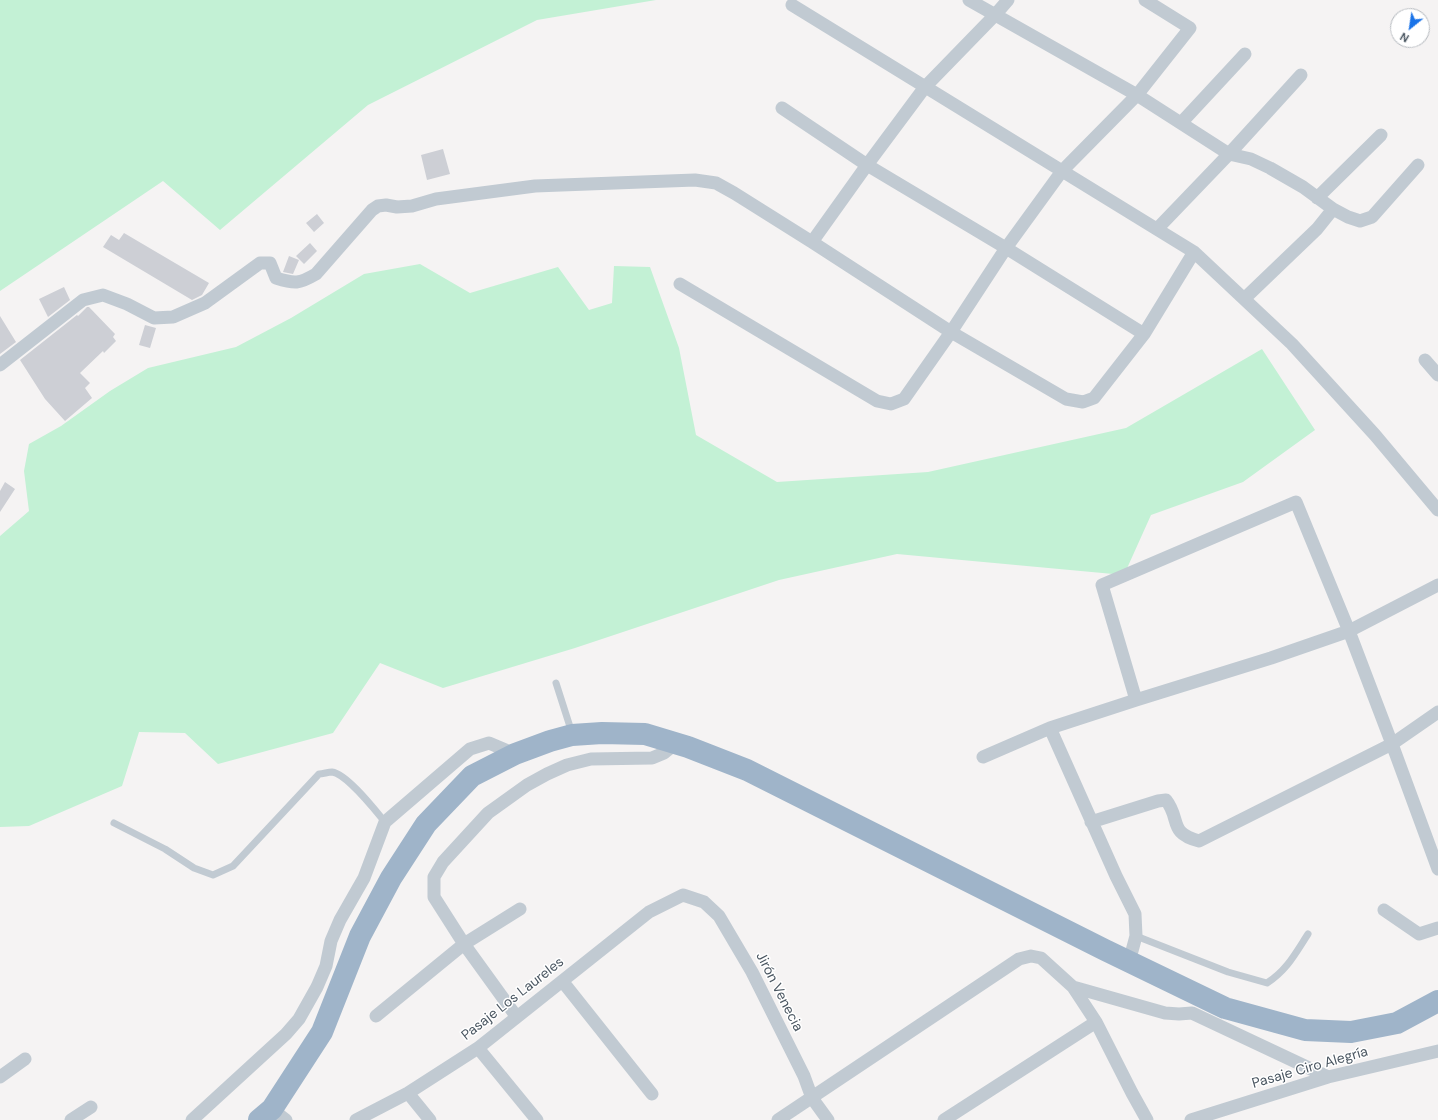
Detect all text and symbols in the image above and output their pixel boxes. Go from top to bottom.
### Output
north arrow [1390,8,1430,48]
text: N [1398,29,1411,46]
street label: Jirón Venecia [752,950,806,1034]
street label: Pasaje Los Laureles [458,954,568,1044]
street label: Pasaje Ciro Alegría [1250,1043,1370,1093]

